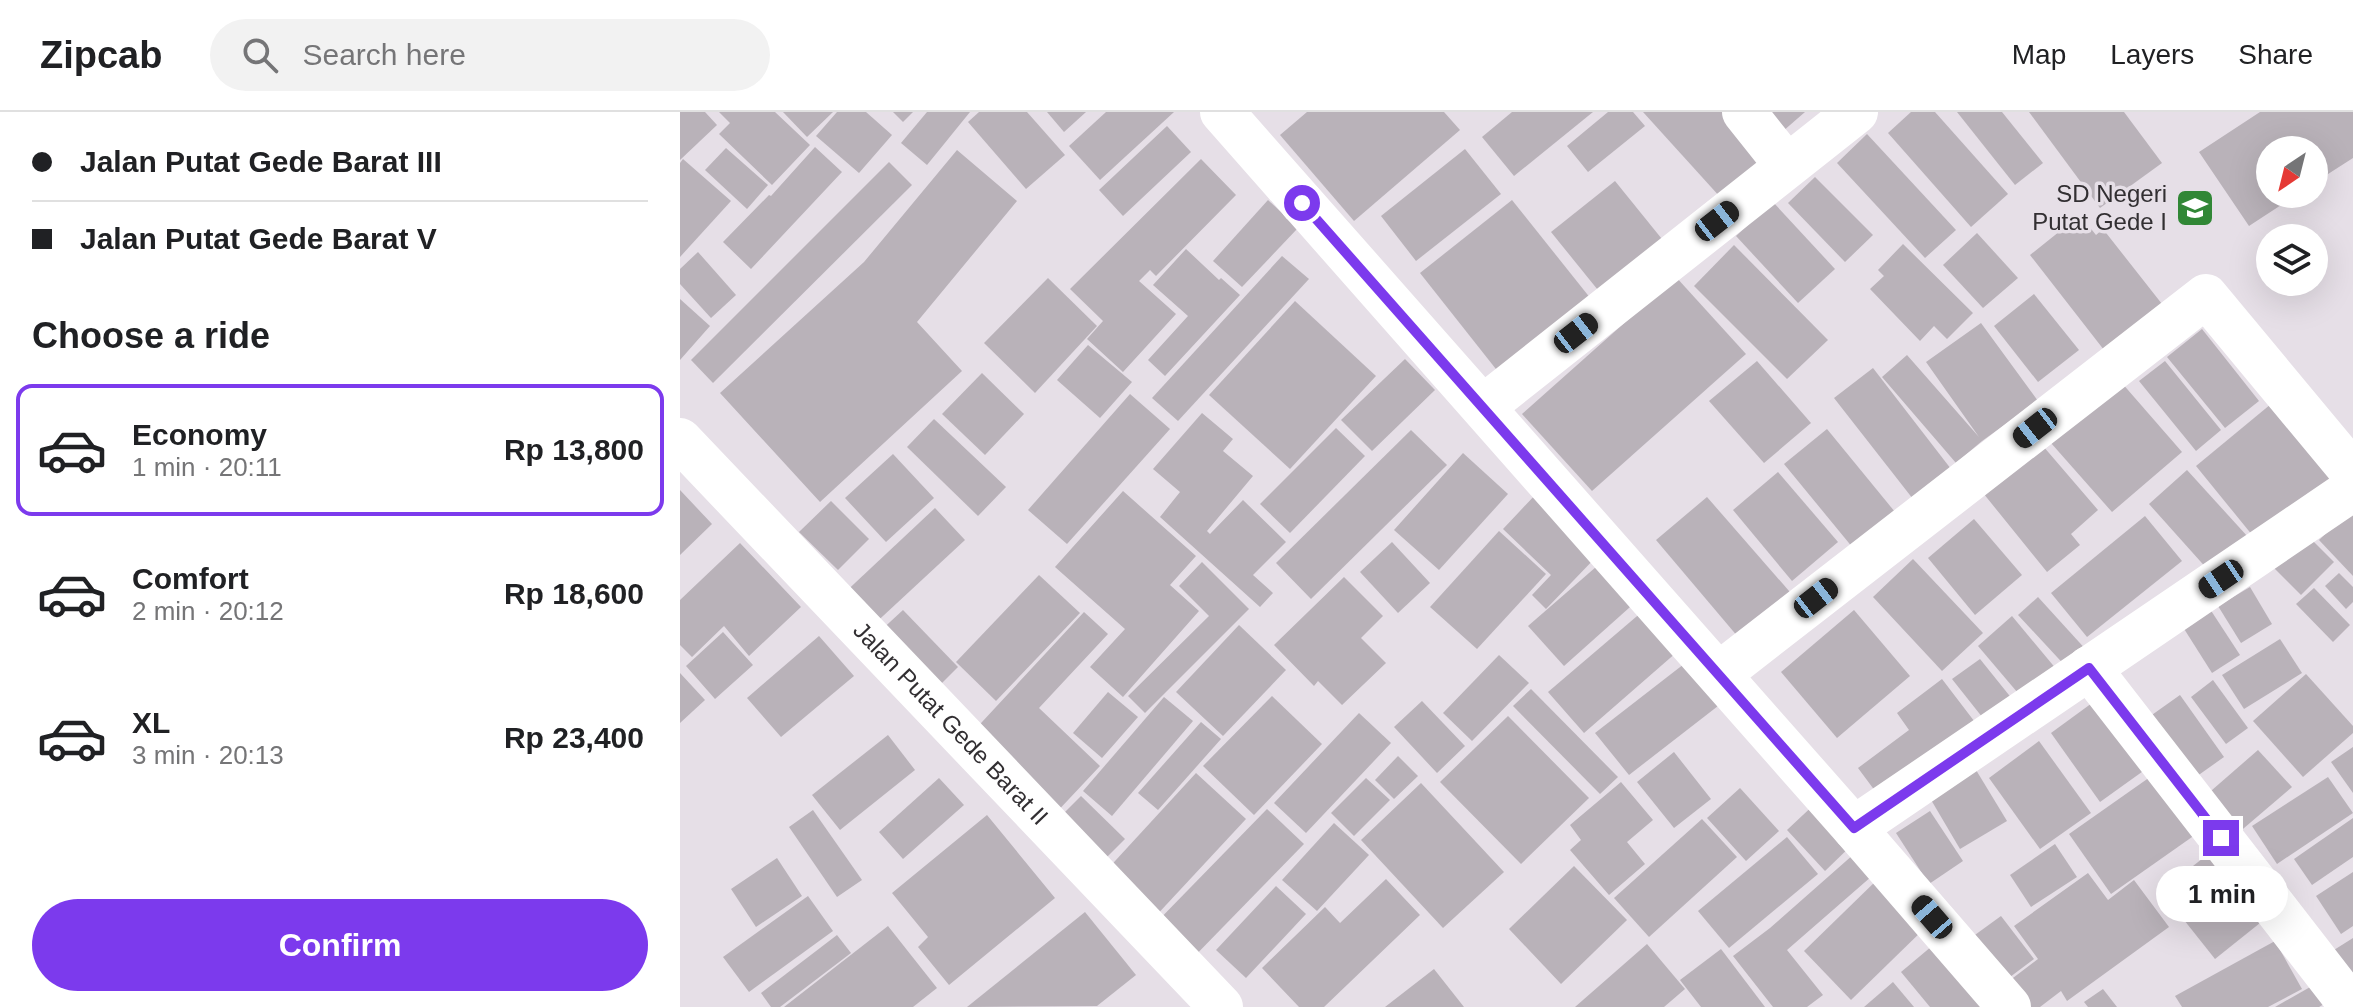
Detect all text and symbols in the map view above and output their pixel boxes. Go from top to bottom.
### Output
search box [210,19,770,91]
icon: search [238,33,282,77]
text: Zipcab [40,34,162,76]
text: Search here [302,38,466,71]
text: Map [2012,39,2066,70]
text: Layers [2110,39,2194,70]
text: Share [2238,39,2313,70]
north arrow [2256,136,2328,208]
map controls [2256,136,2328,296]
text: Jalan Putat Gede Barat III [80,145,442,178]
place label: SD Negeri Putat Gede I [2032,180,2167,235]
route start [1284,185,1320,221]
school or university icon: SD Negeri Putat Gede I [2174,187,2216,229]
car [1691,197,1743,245]
text: Jalan Putat Gede Barat V [80,222,437,255]
button: layers [2256,224,2328,296]
car [1550,309,1602,357]
text: Choose a ride [32,315,270,356]
car [2009,404,2061,452]
icon: car [36,414,108,486]
text: Economy [132,418,267,451]
text: Rp 13,800 [504,433,644,466]
text: 1 min · 20:11 [132,452,282,482]
car [2194,556,2248,602]
icon: car [36,558,108,630]
text: Comfort [132,562,249,595]
car [1790,574,1842,622]
text: Rp 18,600 [504,577,644,610]
text: 2 min · 20:12 [132,596,284,626]
street label: Jalan Putat Gede Barat II [848,616,1054,830]
icon: car [36,702,108,774]
text: XL [132,706,170,739]
text: Rp 23,400 [504,721,644,754]
text: 3 min · 20:13 [132,740,284,770]
route end [2203,820,2239,856]
callout: 1 min [2155,866,2287,922]
text: 1 min [2188,879,2256,909]
car [1907,891,1957,943]
button: Confirm [32,899,648,991]

